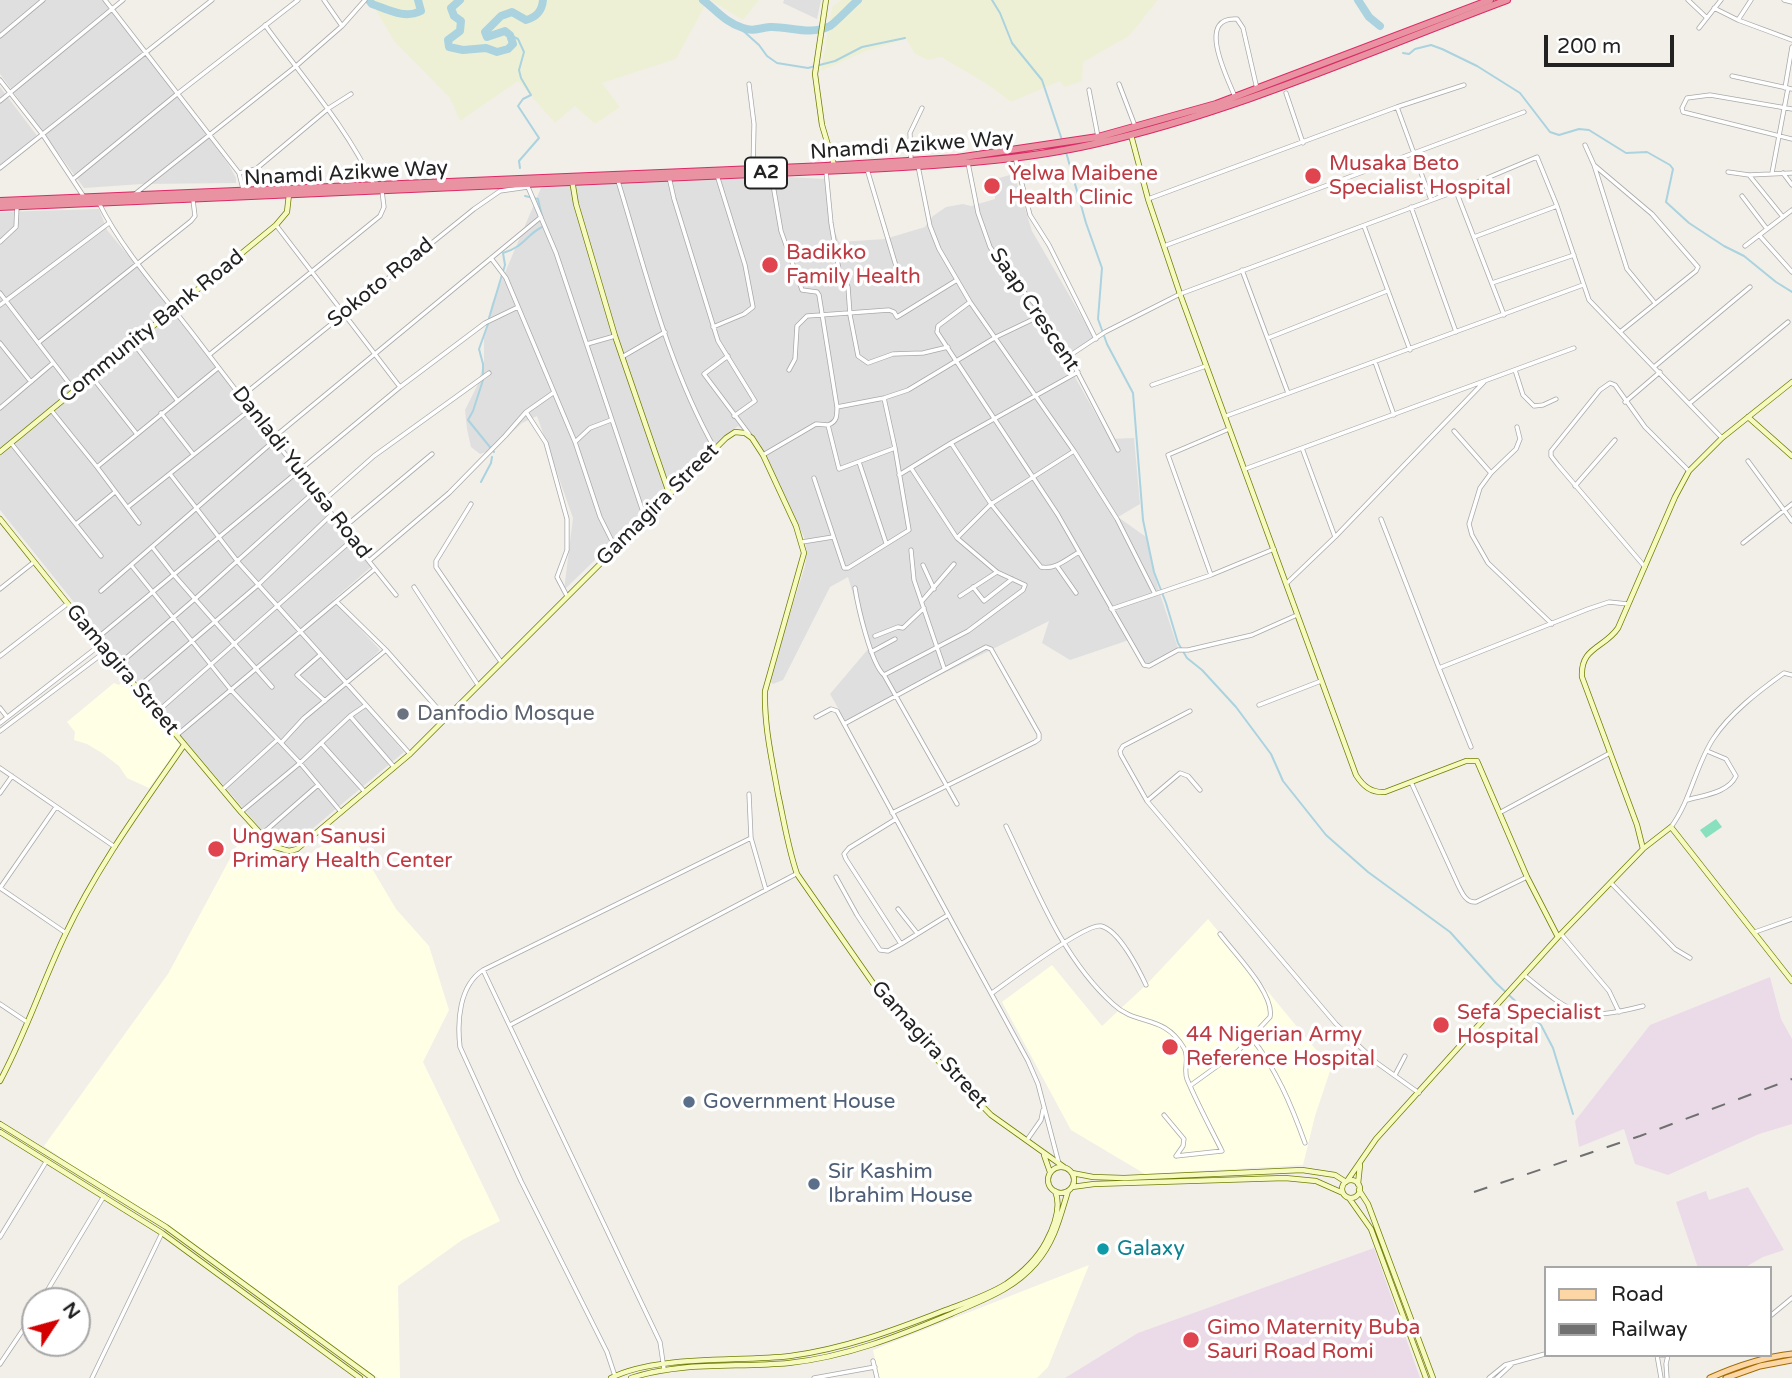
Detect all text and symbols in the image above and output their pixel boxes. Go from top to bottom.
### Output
scale bar [1547,21,1676,65]
text: 200 m [1557,34,1621,59]
street label: Nnamdi Azikwe Way [809,126,1015,166]
place label: Musaka Beto Specialist Hospital [1329,151,1511,201]
street label: Nnamdi Azikwe Way [243,156,449,192]
road number: A2 [745,158,787,188]
place label: Yelwa Maibene Health Clinic [1008,161,1158,211]
marker: Musaka Beto Specialist Hospital [1303,166,1323,186]
marker: Yelwa Maibene Health Clinic [982,176,1002,196]
street label: Sokoto Road [323,233,439,333]
place label: Badikko Family Health [786,240,921,290]
street label: Saap Crescent [984,244,1084,376]
street label: Community Bank Road [55,245,249,409]
marker: Badikko Family Health [760,255,780,275]
street label: Danladi Yunusa Road [226,382,376,564]
street label: Gamagira Street [592,439,724,571]
street label: Gamagira Street [60,600,184,740]
place label: Danfodio Mosque [417,701,595,727]
marker: Danfodio Mosque [395,706,411,722]
place label: Ungwan Sanusi Primary Health Center [232,824,452,874]
marker: Ungwan Sanusi Primary Health Center [206,839,226,859]
street label: Gamagira Street [865,976,993,1114]
place label: Sefa Specialist Hospital [1457,1000,1601,1050]
marker: Sefa Specialist Hospital [1431,1015,1451,1035]
place label: 44 Nigerian Army Reference Hospital [1186,1022,1375,1072]
marker: 44 Nigerian Army Reference Hospital [1160,1037,1180,1057]
place label: Government House [703,1089,895,1115]
marker: Government House [681,1094,697,1110]
place label: Sir Kashim Ibrahim House [828,1159,973,1209]
marker: Sir Kashim Ibrahim House [806,1176,822,1192]
place label: Galaxy [1117,1236,1185,1262]
marker: Galaxy [1095,1241,1111,1257]
legend [1544,1266,1771,1357]
text: Road [1611,1282,1664,1307]
north arrow [21,1287,91,1357]
text: N [58,1298,85,1323]
place label: Gimo Maternity Buba Sauri Road Romi [1207,1315,1420,1365]
text: Railway [1611,1317,1688,1342]
marker: Gimo Maternity Buba Sauri Road Romi [1181,1330,1201,1350]

